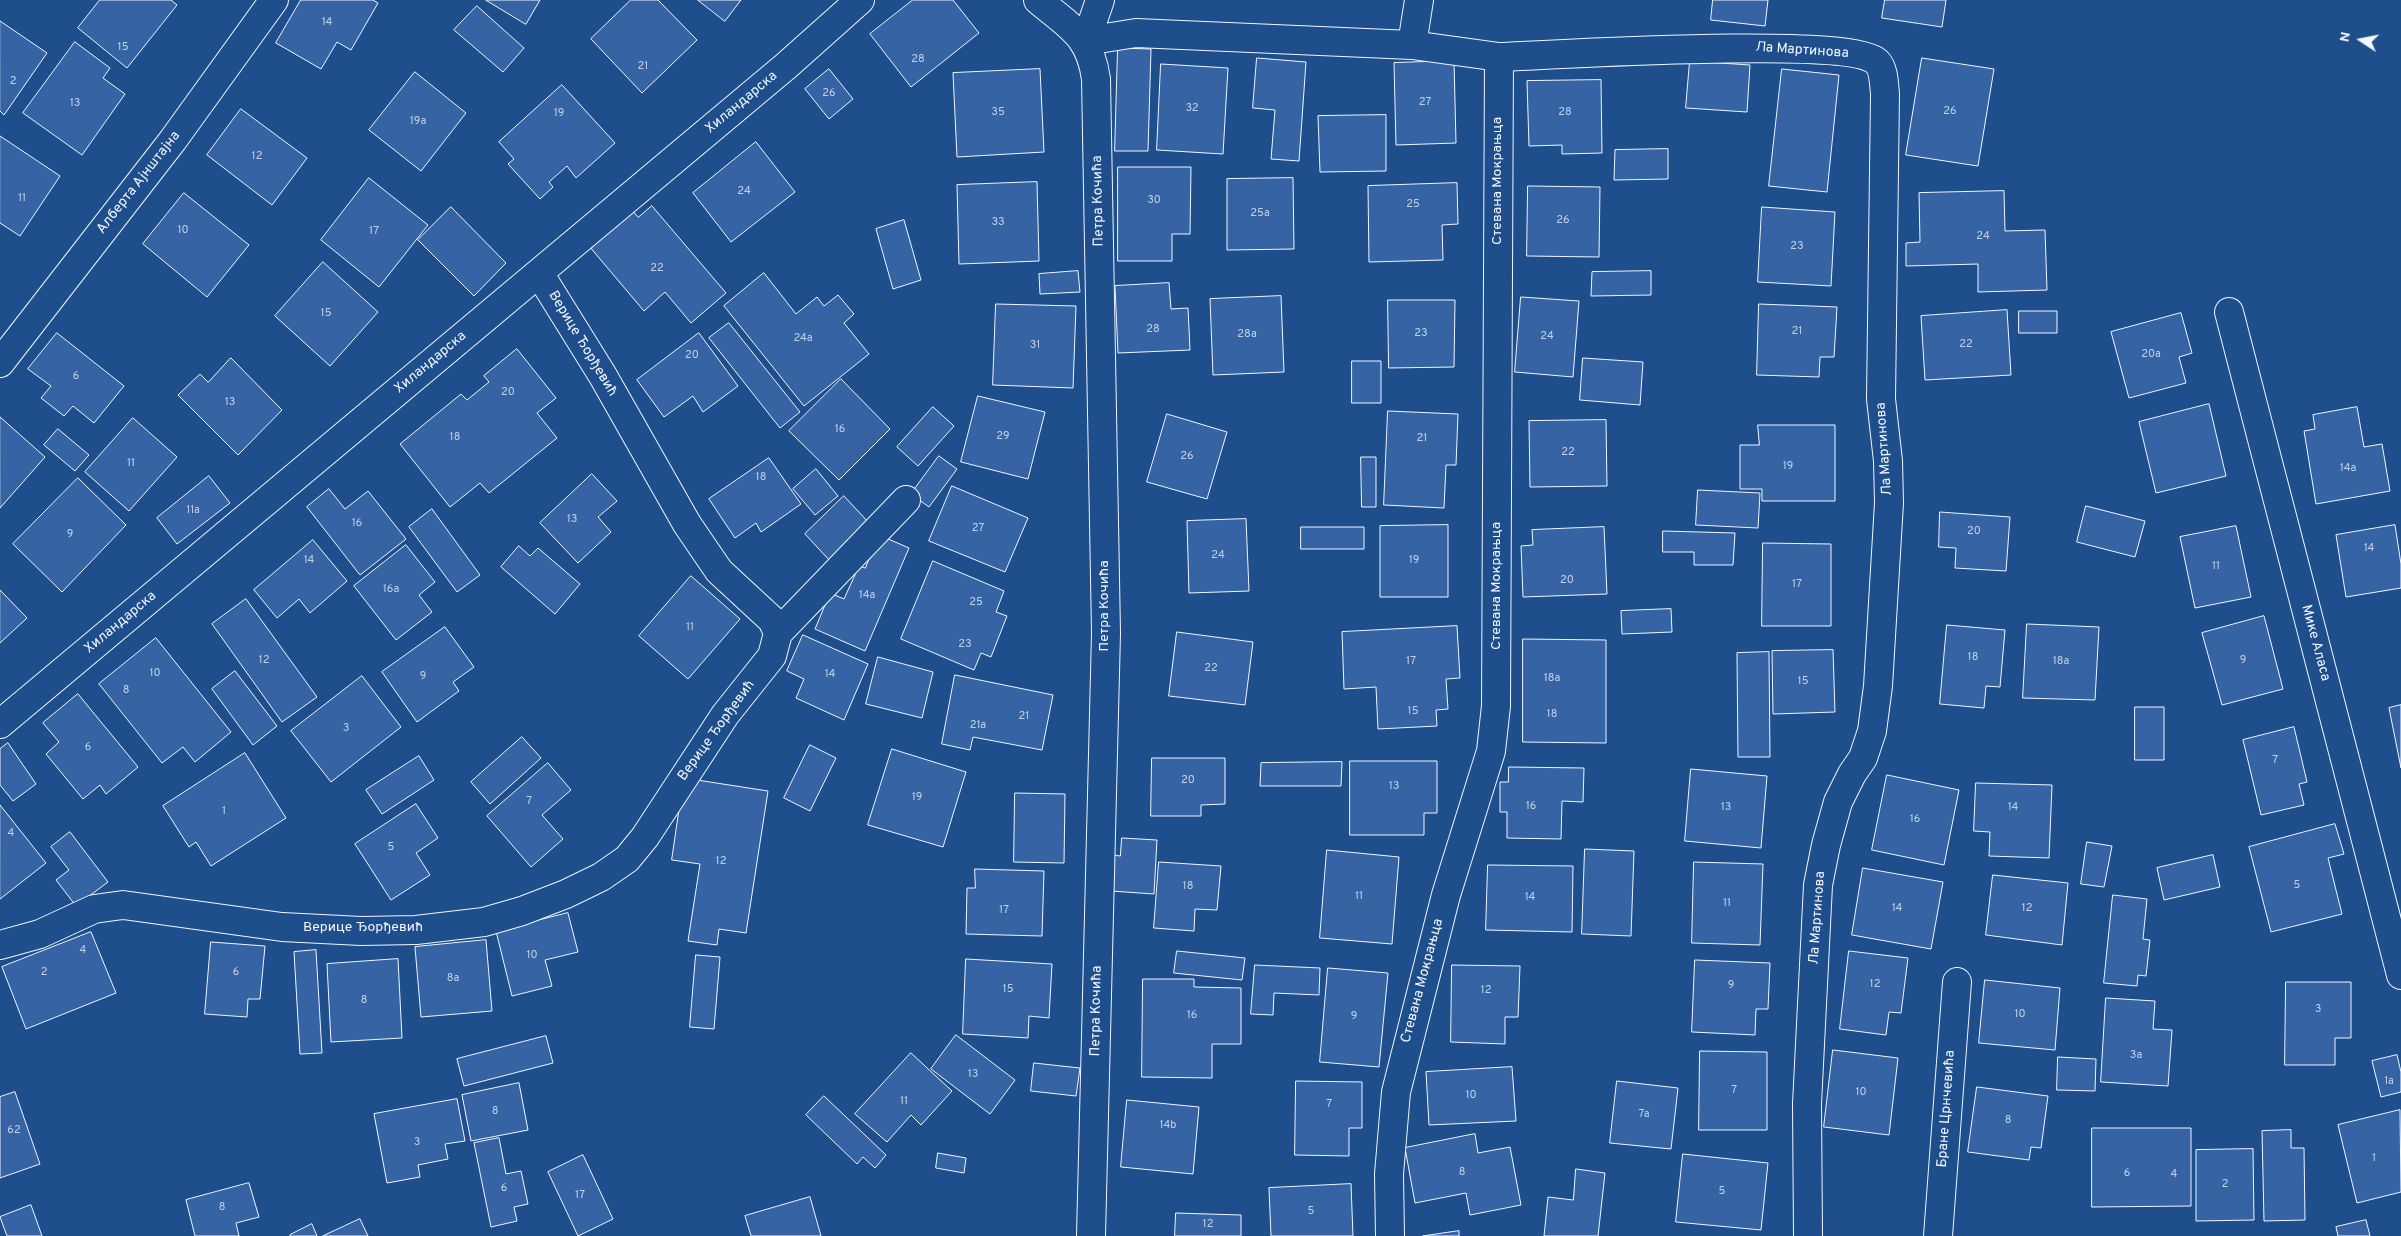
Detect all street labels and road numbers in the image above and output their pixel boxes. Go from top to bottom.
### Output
street label: Ла Мартинова [1755,39,1849,63]
street label: Хиландарска [703,68,781,138]
street label: Стевана Мокрањца [1490,117,1506,245]
street label: Алберта Ајнштајна [94,128,184,238]
street label: Петра Кочића [1090,155,1108,247]
street label: Верице Ђорђевић [544,288,620,400]
street label: Хиландарска [392,328,470,398]
street label: Ла Мартинова [1873,402,1897,496]
street label: Стевана Мокрањца [1489,522,1505,650]
street label: Петра Кочића [1097,561,1113,651]
street label: Хиландарска [82,588,160,658]
street label: Мике Аласа [2297,603,2333,683]
street label: Верице Ђорђевић [675,677,759,785]
street label: Ла Мартинова [1806,871,1830,965]
street label: Стевана Мокрањца [1398,917,1448,1045]
street label: Верице Ђорђевић [303,920,423,936]
street label: Петра Кочића [1088,965,1106,1057]
street label: Бране Црнчевића [1935,1050,1959,1168]

